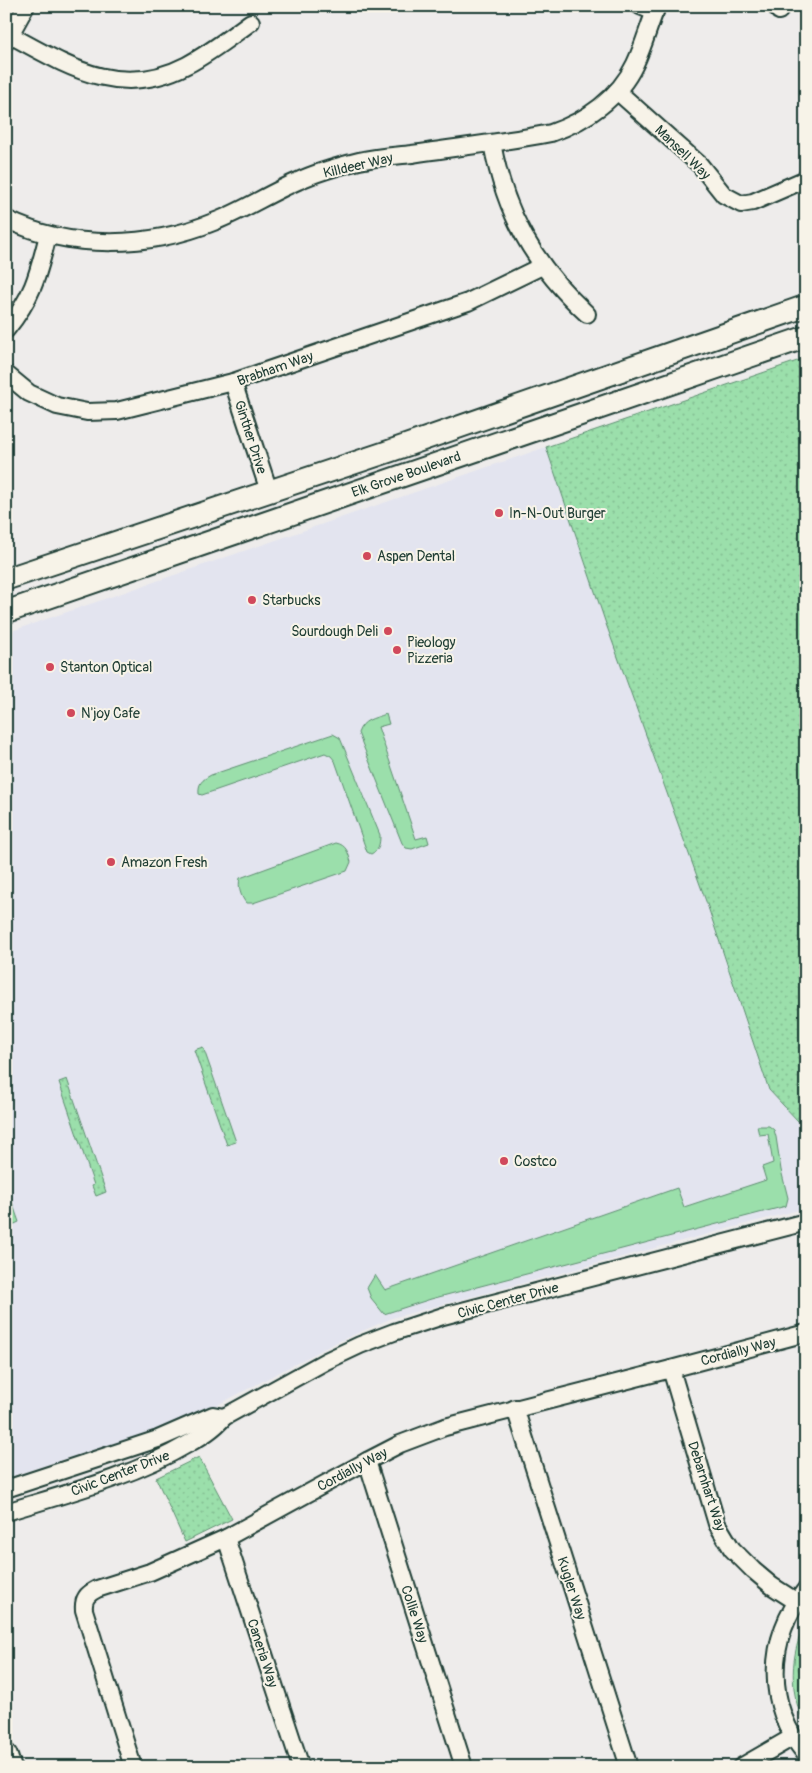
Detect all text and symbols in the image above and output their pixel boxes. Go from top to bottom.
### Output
street label: Mansell Way [651,122,714,183]
street label: Killdeer Way [322,149,395,182]
street label: Brabham Way [235,348,315,389]
street label: Ginther Drive [231,398,270,476]
street label: Elk Grove Boulevard [349,448,463,501]
place label: In-N-Out Burger [509,505,606,522]
marker: In-N-Out Burger [493,507,505,519]
place label: Aspen Dental [377,548,455,565]
marker: Aspen Dental [361,550,373,562]
place label: Starbucks [262,592,321,609]
marker: Starbucks [246,594,258,606]
place label: Sourdough Deli [291,623,379,640]
marker: Sourdough Deli [382,625,394,637]
place label: Pieology Pizzeria [407,634,456,667]
marker: Pieology Pizzeria [391,644,403,656]
place label: Stanton Optical [60,659,152,676]
marker: Stanton Optical [44,661,56,673]
place label: N'joy Cafe [81,705,140,722]
marker: N'joy Cafe [65,707,77,719]
place label: Amazon Fresh [121,854,207,871]
marker: Amazon Fresh [105,856,117,868]
place label: Costco [514,1153,557,1170]
marker: Costco [498,1155,510,1167]
street label: Civic Center Drive [456,1279,561,1322]
street label: Cordially Way [699,1333,777,1370]
street label: Debarnhart Way [684,1439,729,1533]
street label: Cordially Way [314,1444,390,1495]
street label: Civic Center Drive [69,1447,172,1500]
street label: Kugler Way [553,1554,590,1622]
street label: Collie Way [397,1583,432,1645]
street label: Caneria Way [243,1617,282,1690]

